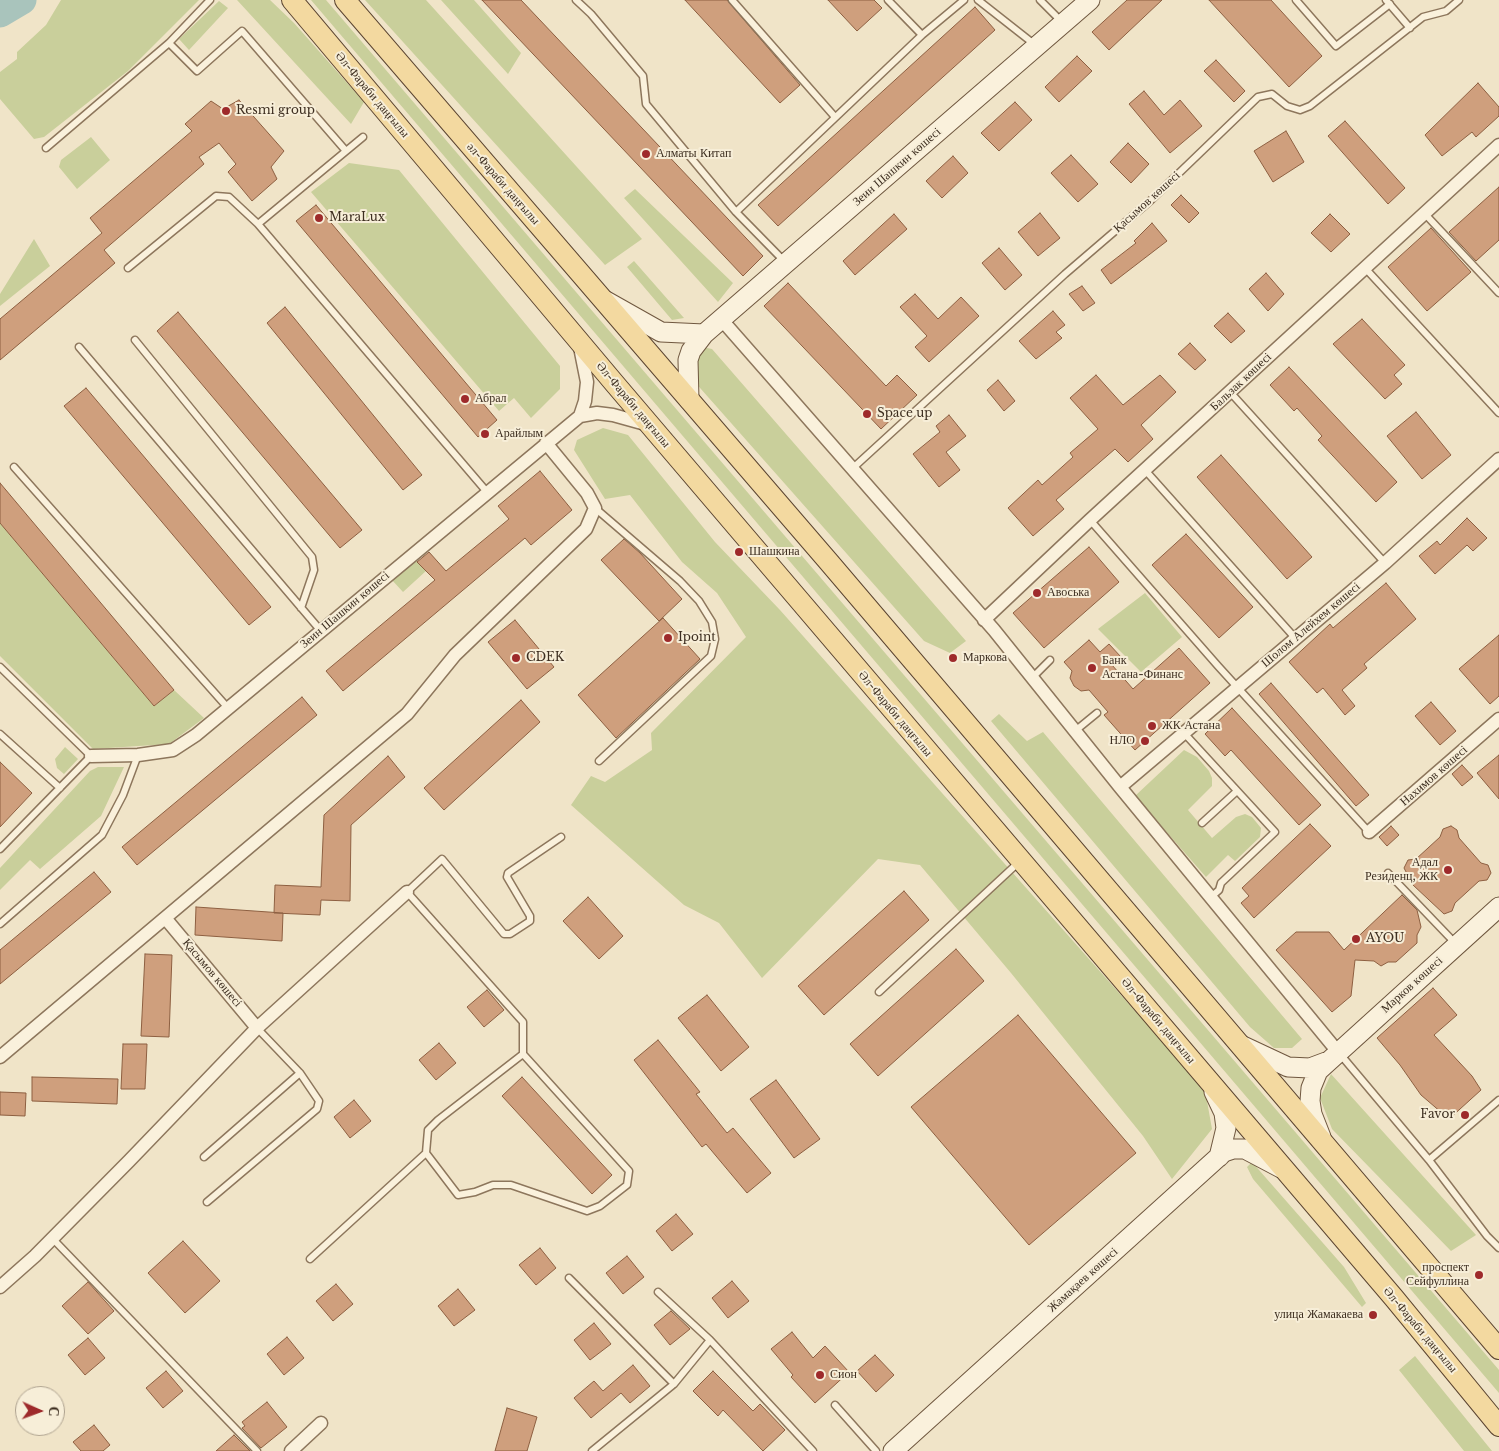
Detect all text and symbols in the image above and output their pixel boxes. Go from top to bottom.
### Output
street label: Әл-Фараби даңғылы [332,49,412,141]
place label: Resmi group [236,104,315,118]
marker: Resmi group [220,105,232,117]
street label: Зеин Шашкин көшесі [850,125,944,209]
street label: әл-Фараби даңғылы [463,140,543,228]
place label: Алматы Китап [656,147,731,161]
marker: Алматы Китап [640,148,652,160]
street label: Қасымов көшесі [1111,168,1183,236]
place label: MaraLux [329,211,385,225]
marker: MaraLux [313,212,325,224]
street label: Бальзак көшесі [1207,350,1275,414]
street label: Әл-Фараби даңғылы [593,359,673,451]
place label: Абрал [475,392,507,406]
marker: Абрал [459,393,471,405]
place label: Space up [877,407,932,421]
marker: Space up [861,408,873,420]
place label: Арайлым [495,427,543,441]
marker: Арайлым [479,428,491,440]
place label: Шашкина [749,545,800,559]
marker: Шашкина [733,546,745,558]
street label: Зеин Шашкин көшесі [298,569,392,651]
street label: Шолом Алейхем көшесі [1259,579,1363,671]
place label: Авоська [1047,586,1089,600]
marker: Авоська [1031,587,1043,599]
place label: Ipoint [678,631,716,645]
marker: Ipoint [662,632,674,644]
place label: CDEK [526,651,564,665]
place label: Маркова [963,651,1007,665]
marker: CDEK [510,652,522,664]
marker: Маркова [947,652,959,664]
place label: Банк Астана-Финанс [1102,654,1183,682]
marker: Банк Астана-Финанс [1086,662,1098,674]
street label: Әл-Фараби даңғылы [855,668,935,760]
place label: ЖК Астана [1162,719,1220,733]
marker: ЖК Астана [1146,720,1158,732]
place label: НЛО [1110,734,1135,748]
marker: НЛО [1139,735,1151,747]
street label: Нахимов көшесі [1397,743,1471,809]
place label: Адал Резиденц, ЖК [1365,856,1438,884]
marker: Адал Резиденц, ЖК [1442,864,1454,876]
place label: AYOU [1366,932,1404,946]
marker: AYOU [1350,933,1362,945]
street label: Қасымов көшесі [179,936,245,1010]
street label: Марков көшесі [1378,954,1446,1016]
street label: Әл-Фараби даңғылы [1118,975,1198,1067]
place label: Favor [1420,1108,1455,1122]
marker: Favor [1459,1109,1471,1121]
street label: Жамақаев көшесі [1045,1245,1121,1315]
place label: проспект Сейфуллина [1406,1261,1469,1289]
marker: проспект Сейфуллина [1473,1269,1485,1281]
street label: Әл-Фараби даңғылы [1380,1284,1460,1376]
place label: улица Жамакаева [1274,1308,1363,1322]
marker: улица Жамакаева [1367,1309,1379,1321]
place label: Сион [830,1368,857,1382]
marker: Сион [814,1369,826,1381]
north arrow [15,1386,65,1436]
text: С [45,1406,63,1417]

